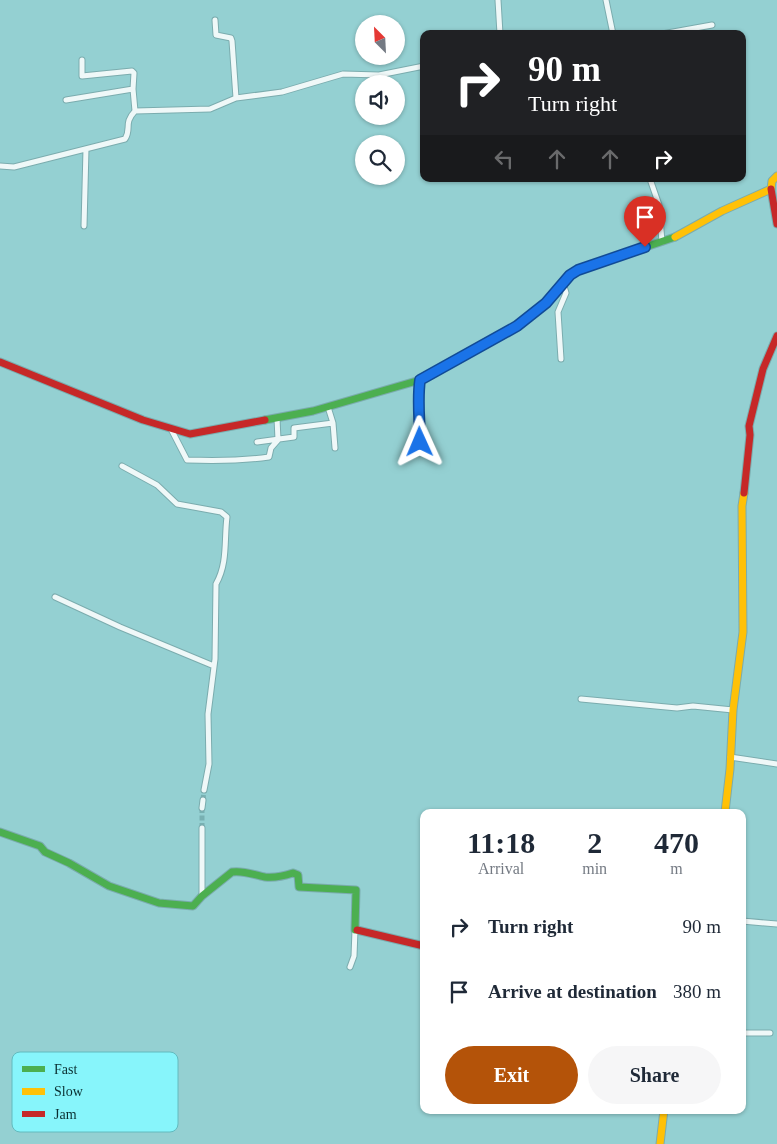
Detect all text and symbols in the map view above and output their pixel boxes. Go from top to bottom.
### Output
north arrow [355,15,405,65]
map controls [355,15,405,185]
icon: right [445,50,510,115]
text: 90 m [528,50,601,89]
button: sound [355,75,405,125]
text: Turn right [528,91,617,116]
button: search [355,135,405,185]
icon: left [490,145,518,173]
icon: ahead [543,145,571,173]
icon: ahead [596,145,624,173]
icon: right [649,145,677,173]
pin [624,196,666,247]
icon: arrive [631,203,659,231]
position arrow [393,415,445,467]
text: 11:18 [467,826,535,859]
text: 2 [587,826,602,859]
text: 470 [654,826,699,859]
text: Arrival [478,860,524,877]
text: min [582,860,607,877]
text: m [670,860,683,877]
icon: right [445,913,473,941]
text: Turn right [488,916,573,937]
text: 90 m [682,916,721,937]
icon: arrive [445,978,473,1006]
text: Arrive at destination [488,981,657,1002]
text: 380 m [673,981,721,1002]
button: Exit [445,1046,578,1104]
button: Share [588,1046,721,1104]
legend [12,1052,178,1132]
text: Fast [54,1062,77,1077]
text: Slow [54,1084,84,1099]
text: Jam [54,1107,77,1122]

